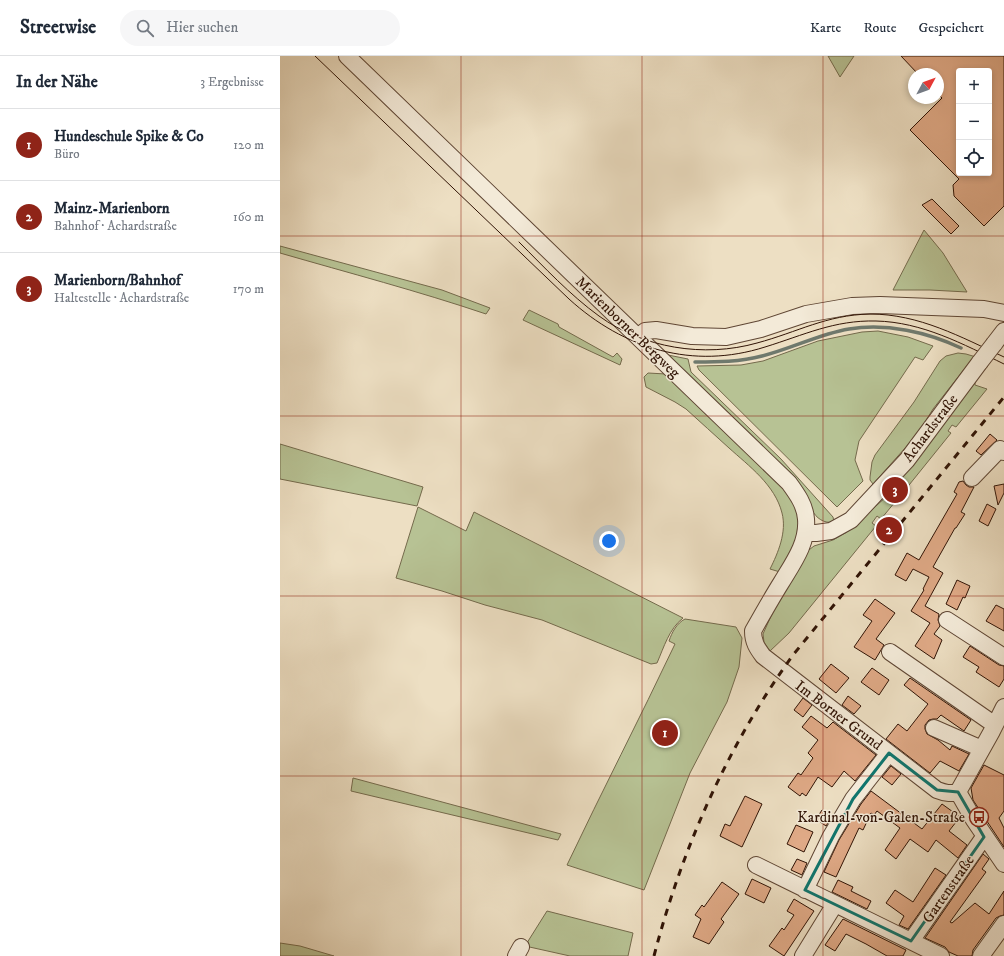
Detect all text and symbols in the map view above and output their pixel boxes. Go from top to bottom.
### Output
search box [120,10,400,46]
text: Streetwise [20,16,96,39]
icon: search [134,17,156,39]
text: Hier suchen [166,18,238,37]
text: Karte [810,19,841,37]
text: Route [863,19,896,37]
text: Gespeichert [918,19,984,37]
north arrow [908,68,944,104]
map controls [956,68,992,176]
button: + [956,68,992,104]
text: In der Nähe [16,71,98,93]
text: 3 Ergebnisse [200,74,264,90]
button: − [956,104,992,140]
text: Hundeschule Spike & Co [54,127,203,146]
text: 1 [27,137,31,153]
text: 120 m [233,137,264,153]
button: locate [956,140,992,176]
text: Büro [54,146,80,162]
text: Mainz-Marienborn [54,199,170,218]
text: 2 [26,209,32,225]
text: 160 m [233,209,264,225]
text: Bahnhof · Achardstraße [54,218,177,234]
text: Marienborn/Bahnhof [54,271,181,290]
street label: Marienborner Bergweg [571,273,684,383]
text: 3 [27,281,31,297]
text: 170 m [233,281,264,297]
text: Haltestelle · Achardstraße [54,290,189,306]
street label: Achardstraße [899,391,962,466]
pin: 3 [882,475,908,505]
pin: 2 [876,515,902,545]
your location [599,531,619,551]
street label: Im Borner Grund [791,676,887,755]
pin: 1 [652,718,678,748]
bus stop icon: Kardinal-von-Galen-Straße [968,806,990,828]
place label: Kardinal-von-Galen-Straße [797,808,965,827]
street label: Gartenstraße [918,852,979,927]

